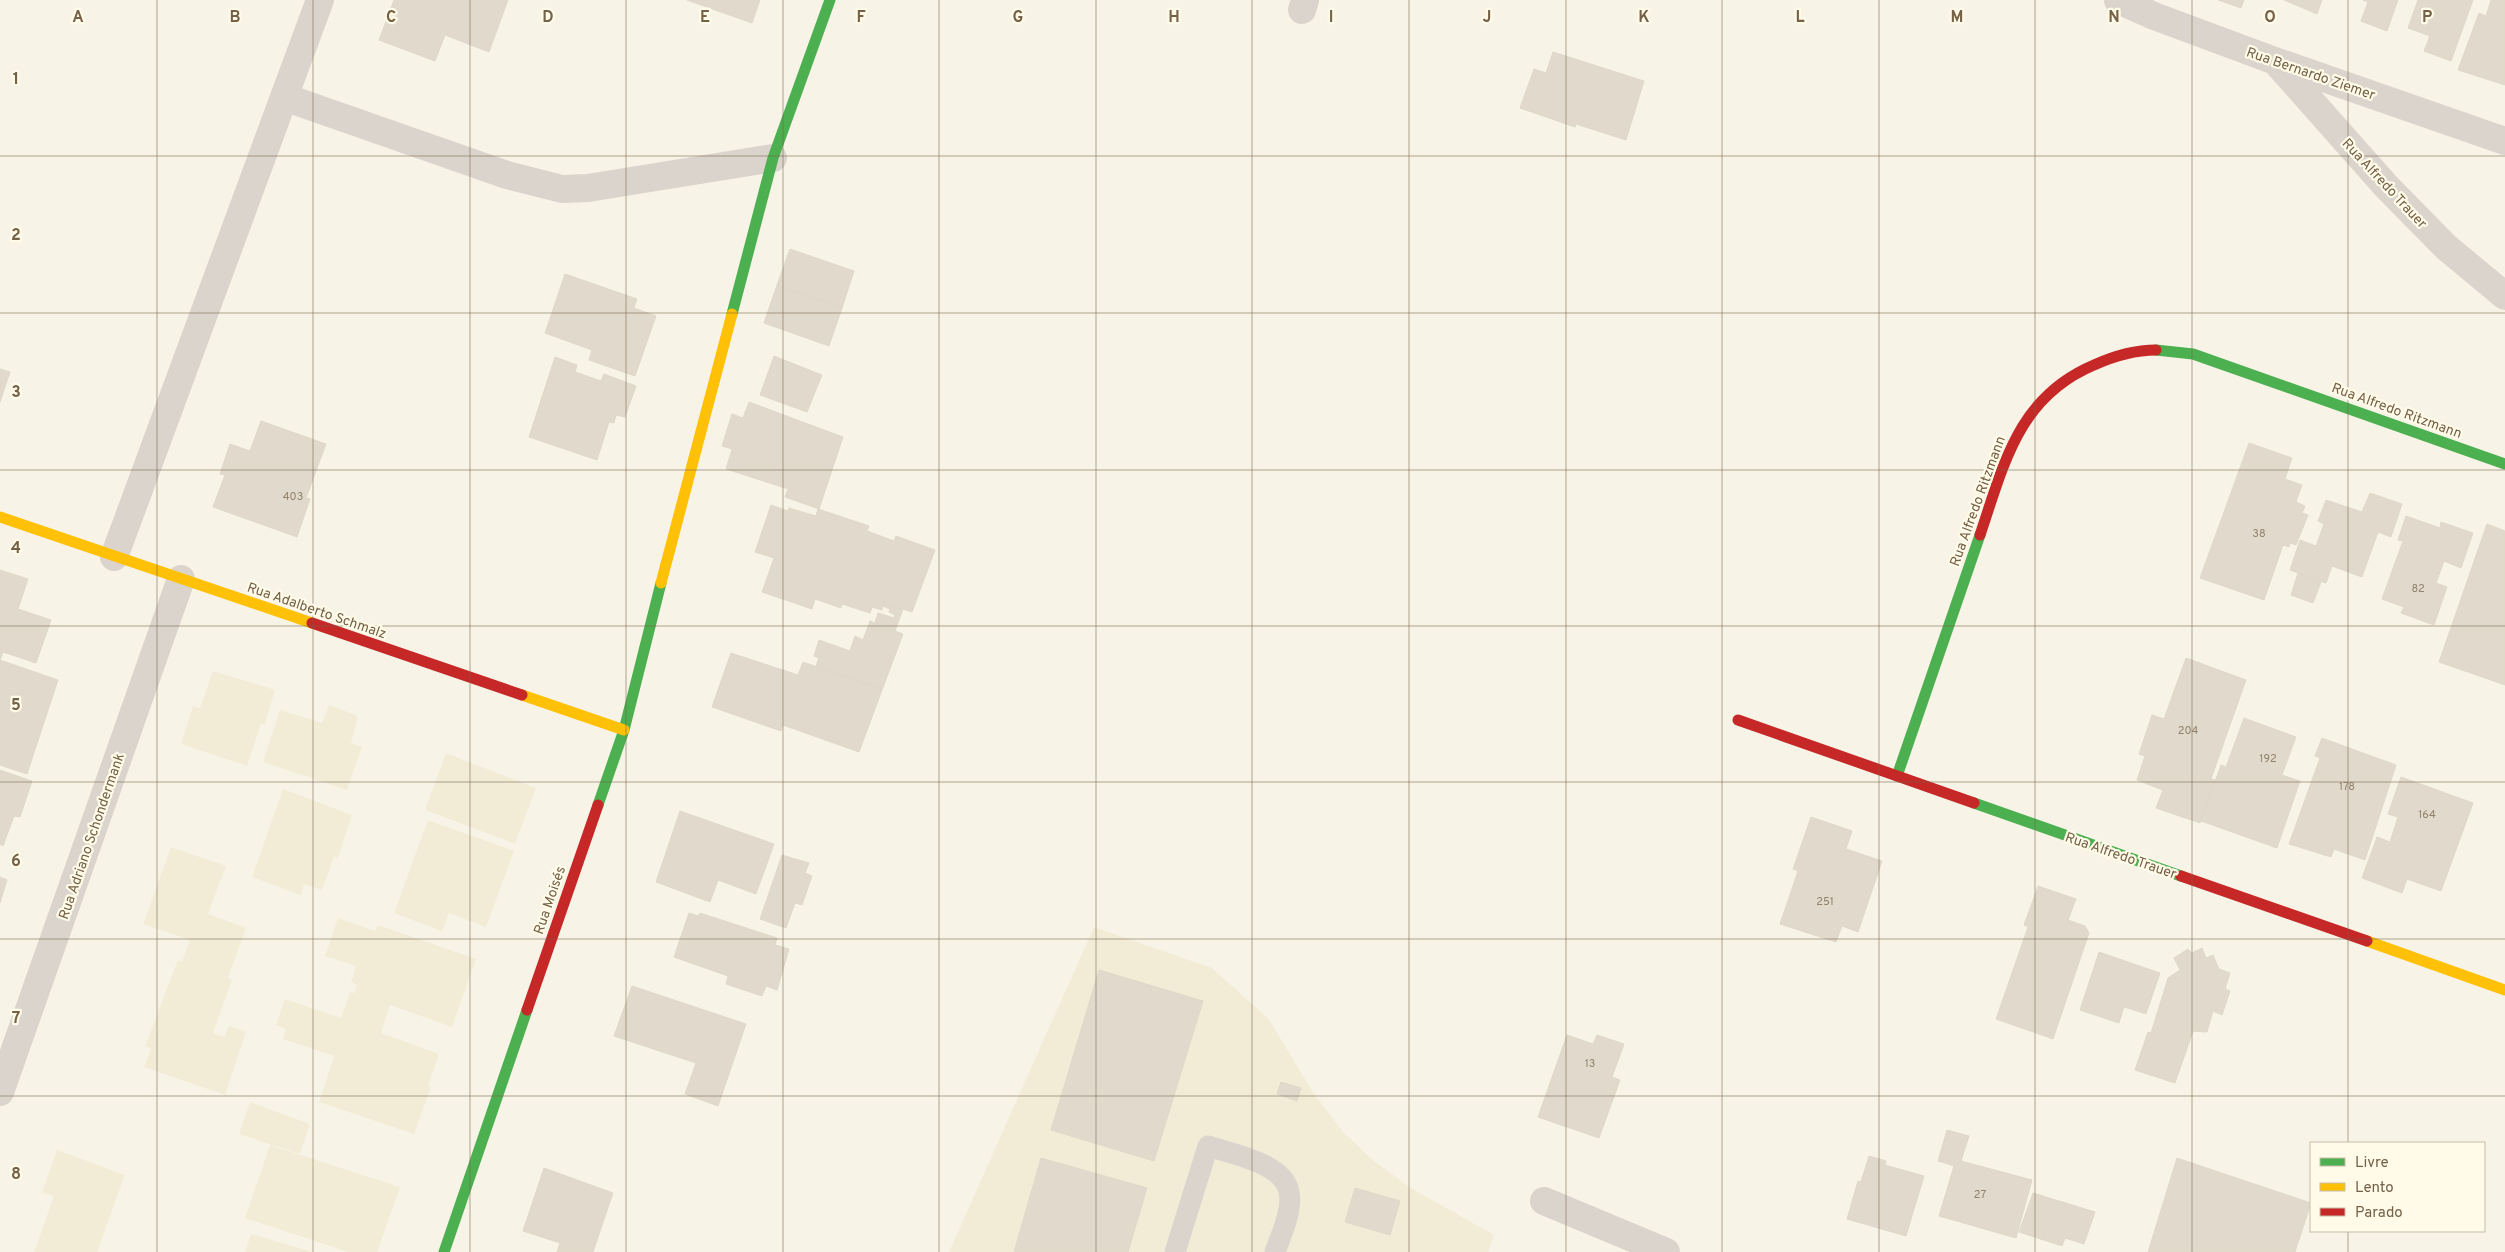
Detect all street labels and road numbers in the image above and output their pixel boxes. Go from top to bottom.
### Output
street label: Rua Bernardo Ziemer [2244,44,2378,105]
street label: Rua Alfredo Trauer [2338,136,2430,233]
street label: Rua Alfredo Ritzmann [2329,380,2464,443]
street label: Rua Alfredo Ritzmann [1947,434,2010,569]
street label: Rua Adalberto Schmalz [245,580,388,643]
street label: Rua Adriano Schondermank [56,751,129,922]
street label: Rua Alfredo Trauer [2063,829,2179,884]
street label: Rua Moisés [531,864,570,937]

